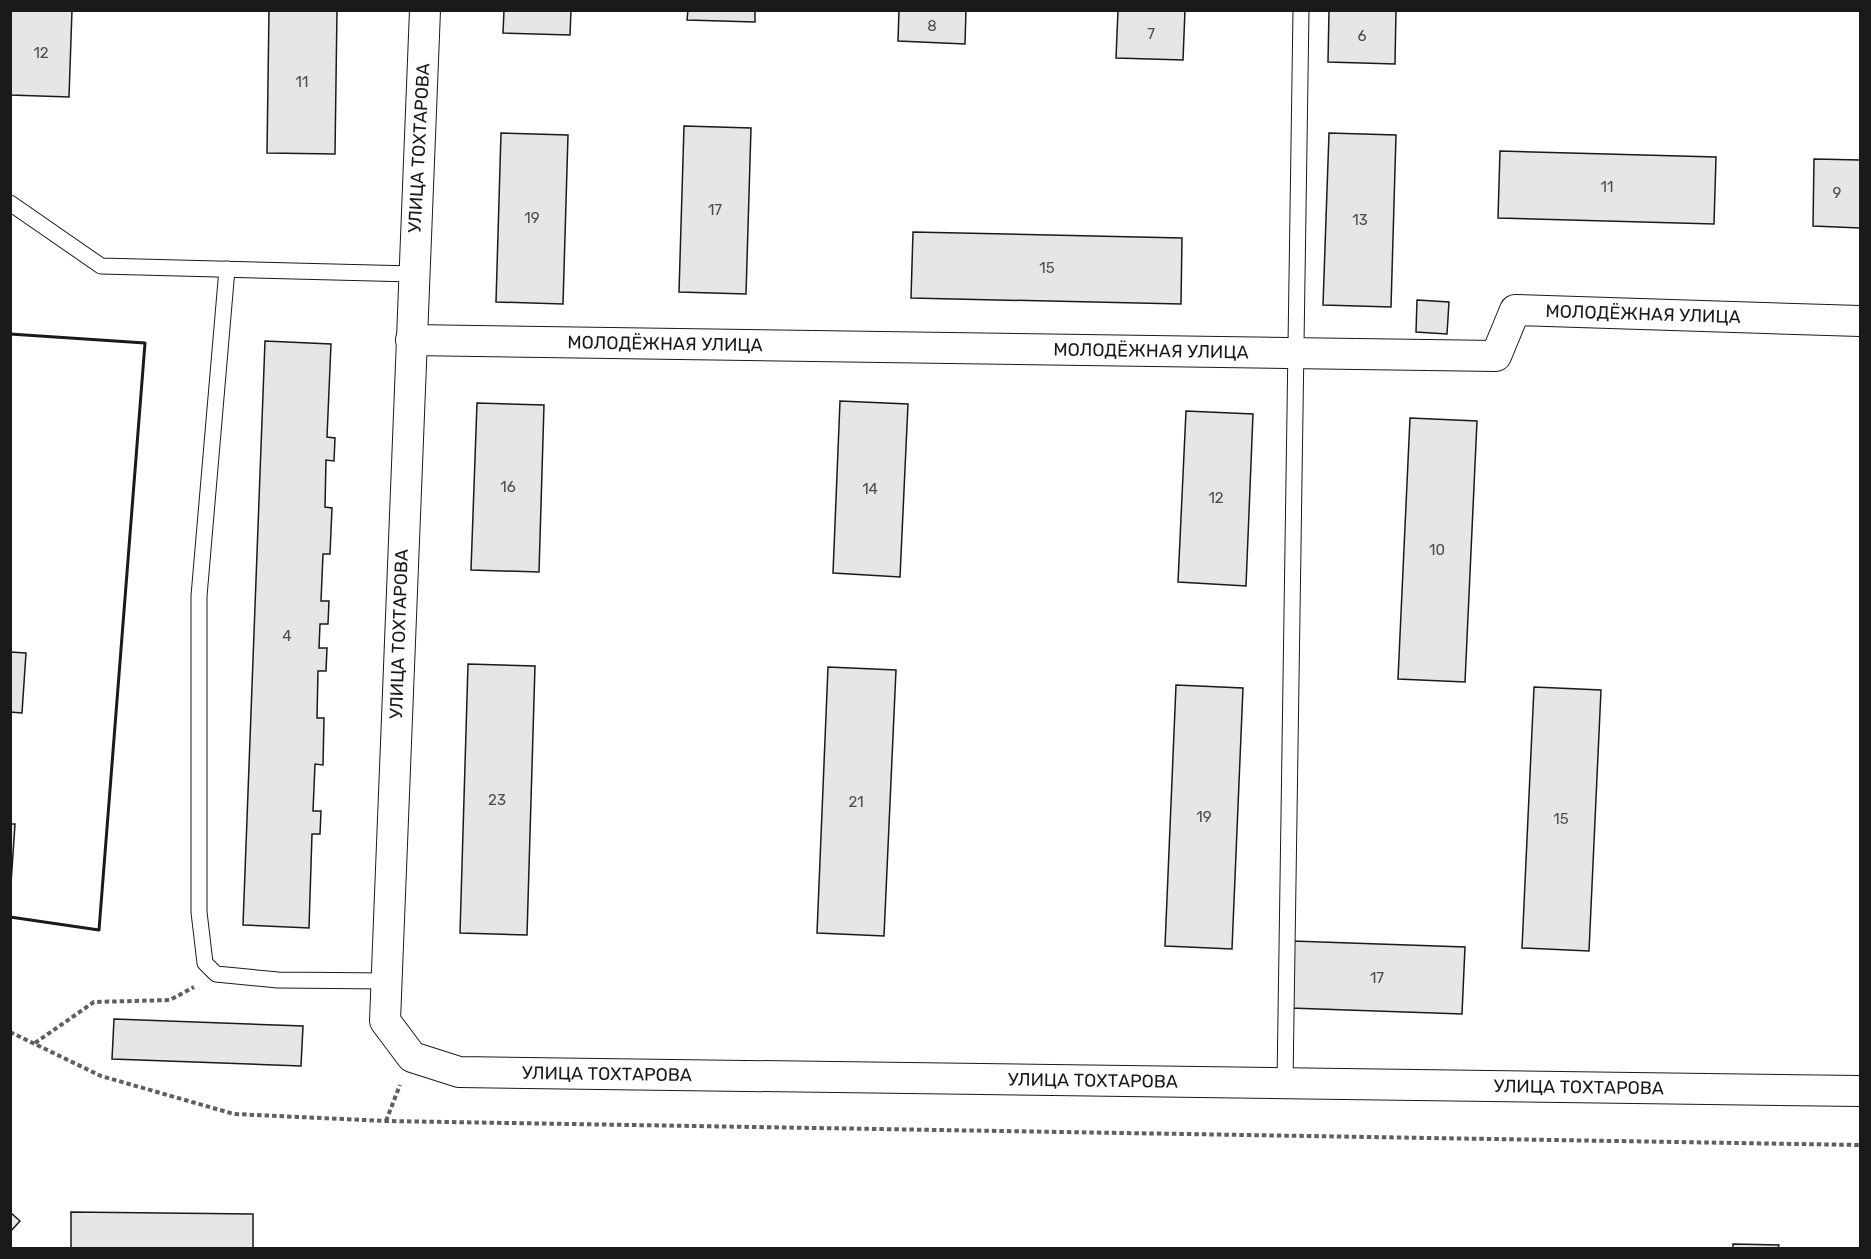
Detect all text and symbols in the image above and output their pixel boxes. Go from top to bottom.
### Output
house number: 8 [927,17,937,35]
house number: 7 [1147,25,1155,43]
house number: 6 [1357,27,1367,45]
house number: 12 [33,44,49,62]
street label: УЛИЦА ТОХТАРОВА [404,63,434,233]
house number: 11 [296,73,308,91]
house number: 11 [1601,178,1613,196]
house number: 9 [1833,184,1842,202]
house number: 17 [708,201,722,219]
house number: 19 [524,209,540,227]
house number: 13 [1352,211,1368,229]
house number: 15 [1039,259,1055,277]
street label: МОЛОДЁЖНАЯ УЛИЦА [1545,300,1741,328]
street label: МОЛОДЁЖНАЯ УЛИЦА [567,331,763,356]
street label: МОЛОДЁЖНАЯ УЛИЦА [1053,338,1249,363]
house number: 16 [500,478,516,496]
house number: 14 [862,480,878,498]
house number: 12 [1208,489,1224,507]
house number: 10 [1429,541,1445,559]
street label: УЛИЦА ТОХТАРОВА [385,549,413,719]
house number: 4 [282,627,292,645]
house number: 23 [488,791,506,809]
house number: 21 [848,793,864,811]
house number: 19 [1196,808,1212,826]
house number: 15 [1553,810,1569,828]
house number: 17 [1370,969,1384,987]
street label: УЛИЦА ТОХТАРОВА [522,1062,692,1086]
street label: УЛИЦА ТОХТАРОВА [1008,1068,1178,1093]
street label: УЛИЦА ТОХТАРОВА [1494,1075,1664,1099]

